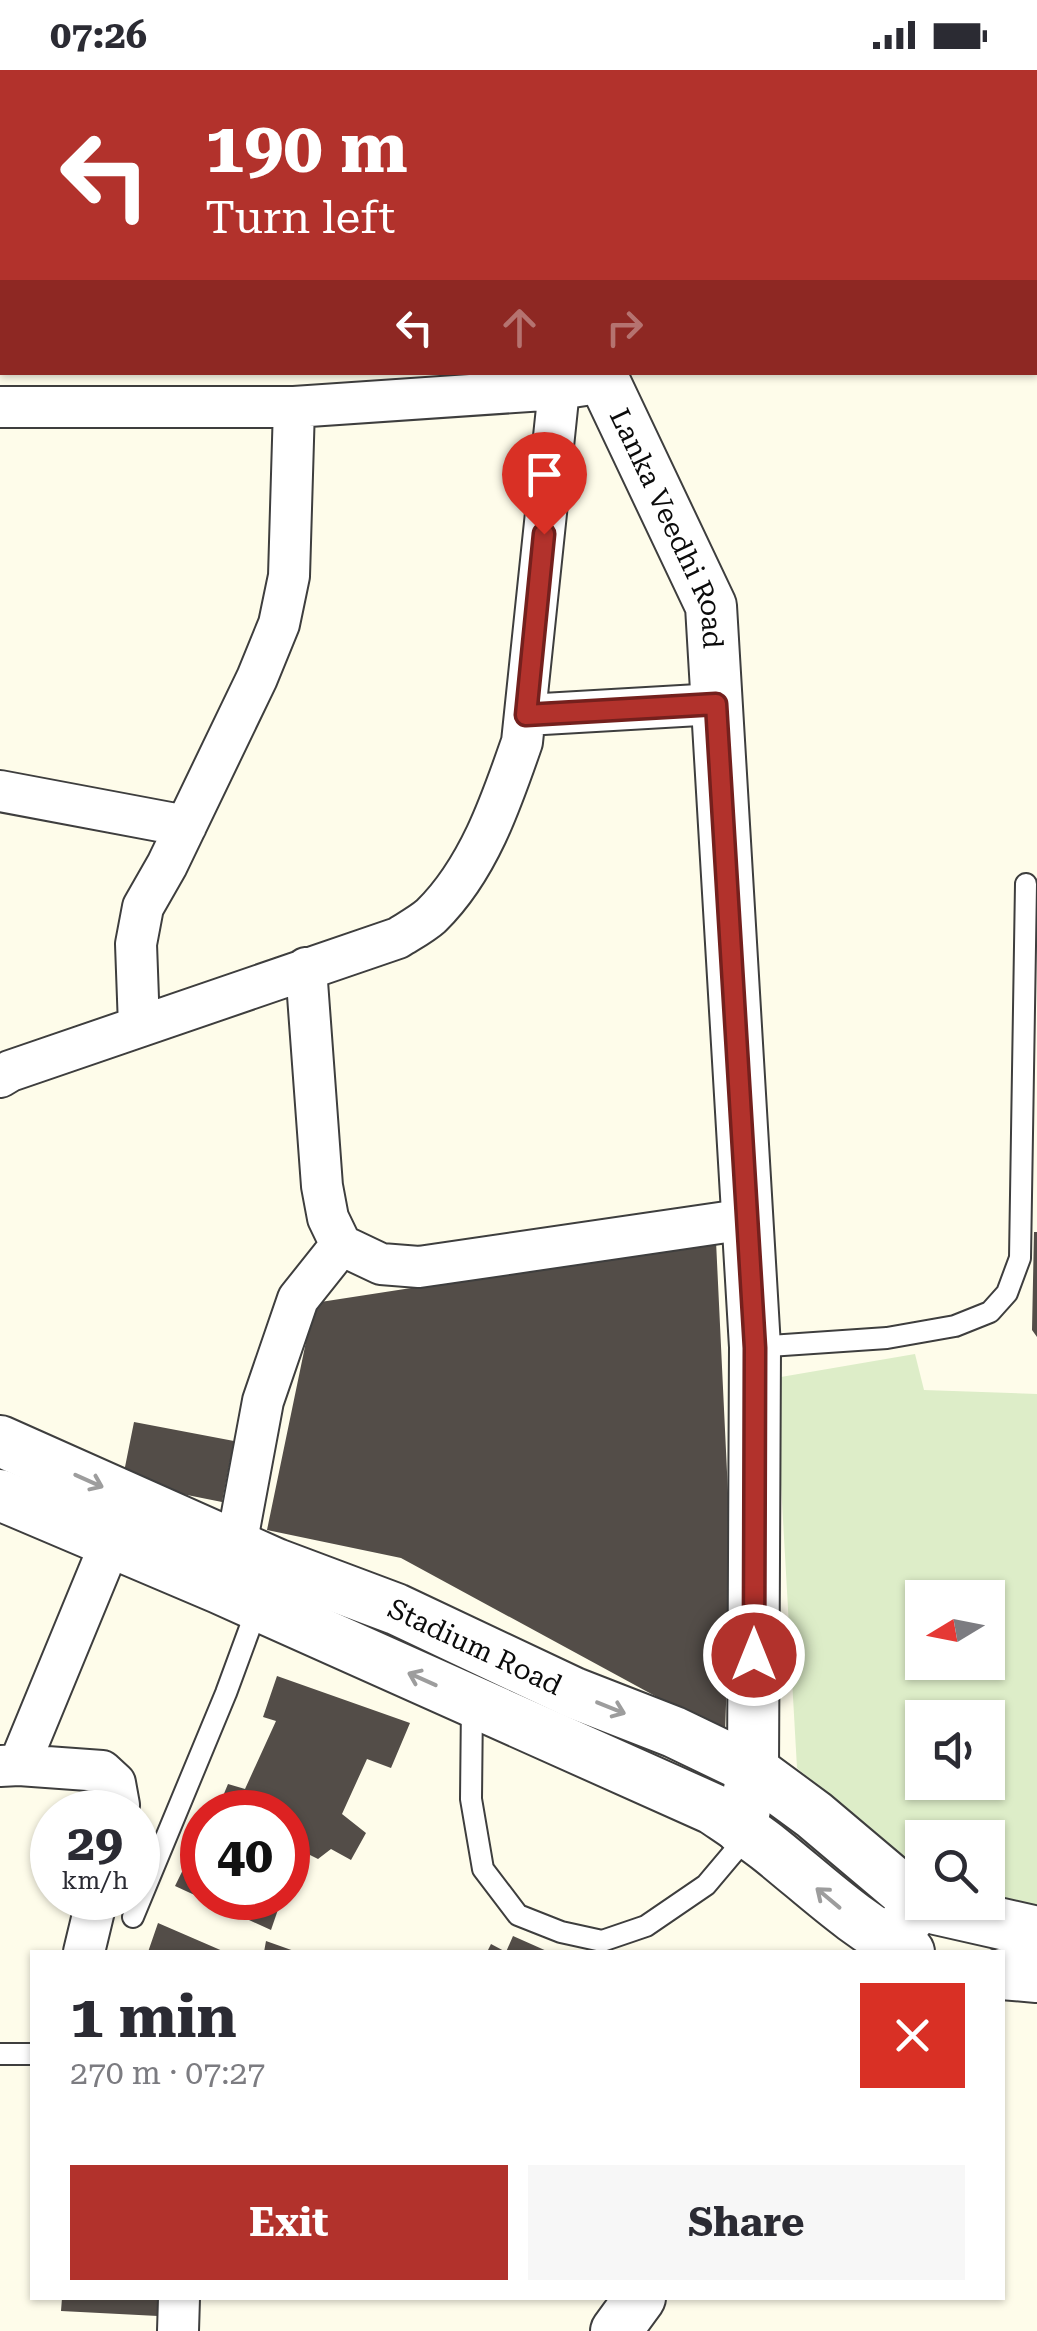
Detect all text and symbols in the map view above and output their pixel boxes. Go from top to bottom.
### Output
text: 07:26 [50,13,147,57]
text: 190 m [205,107,408,189]
icon: left [40,110,170,240]
text: Turn left [205,191,395,244]
icon: left [387,300,442,355]
icon: ahead [492,300,547,355]
icon: right [597,300,652,355]
street label: Lanka Veedhi Road [603,403,730,650]
pin [502,432,587,535]
icon: arrive [517,447,572,502]
one-way arrow [73,1473,104,1491]
north arrow [905,1580,1005,1680]
map controls [905,1580,1005,1920]
street label: Stadium Road [383,1591,568,1702]
position arrow [702,1603,806,1707]
one-way arrow [407,1669,438,1687]
button: sound [905,1700,1005,1800]
one-way arrow [596,1701,626,1719]
speed limit sign: 40 [180,1790,310,1920]
text: 29 [67,1814,123,1872]
button: search [905,1820,1005,1920]
text: km/h [62,1866,128,1895]
one-way arrow [816,1887,842,1909]
text: 1 min [70,1981,237,2052]
button: close [860,1983,965,2088]
text: 270 m · 07:27 [70,2054,265,2092]
button: Exit [70,2165,508,2280]
button: Share [528,2165,965,2280]

